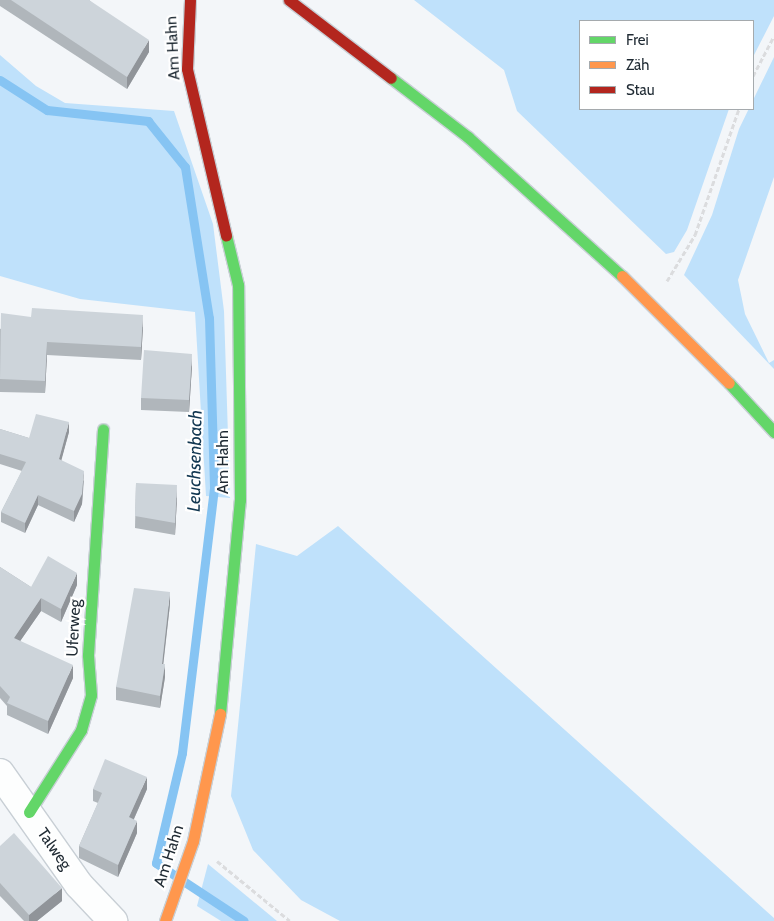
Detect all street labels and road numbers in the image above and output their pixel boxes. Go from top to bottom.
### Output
street label: Am Hahn [162,16,184,80]
street label: Am Hahn [213,430,233,494]
street label: Uferweg [63,599,85,657]
street label: Am Hahn [150,823,188,889]
street label: Talweg [33,824,75,874]

